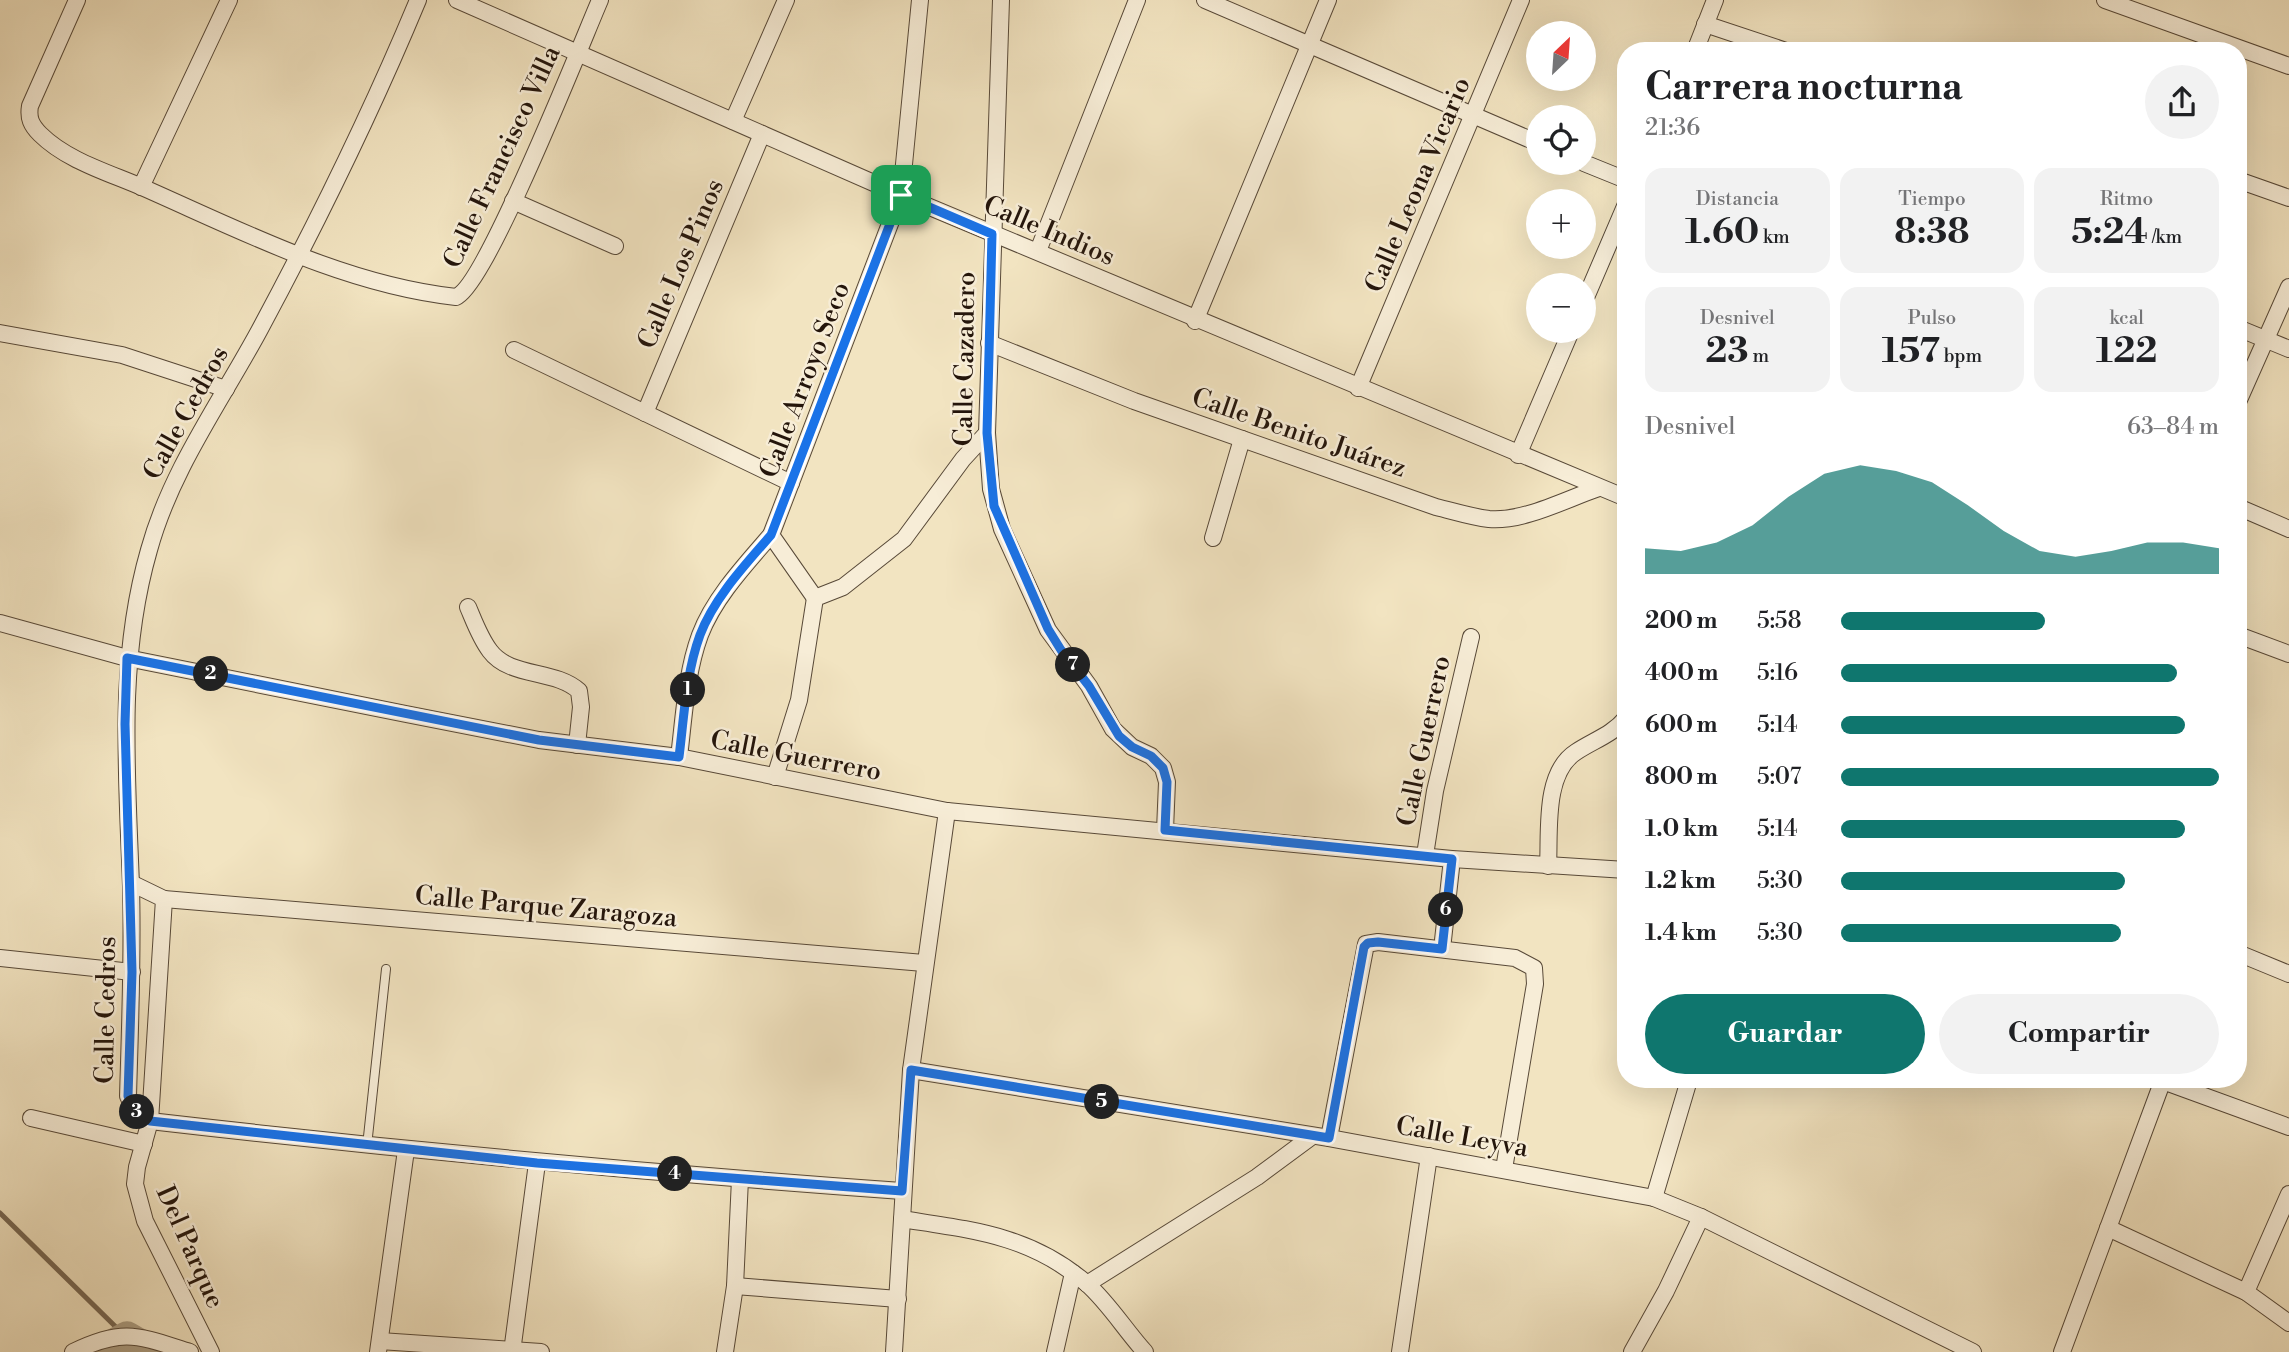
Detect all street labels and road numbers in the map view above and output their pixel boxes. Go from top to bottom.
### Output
street label: Calle Francisco Villa [436,40,568,273]
street label: Calle Leona Vicario [1358,73,1478,297]
street label: Calle Los Pinos [631,174,731,354]
street label: Calle Indios [978,189,1120,273]
street label: Calle Cazadero [947,271,983,447]
street label: Calle Arroyo Seco [753,277,857,483]
street label: Calle Cedros [136,341,236,485]
street label: Calle Benito Juárez [1188,381,1410,485]
street label: Calle Guerrero [1390,653,1458,829]
street label: Calle Guerrero [708,724,884,788]
street label: Calle Parque Zaragoza [414,880,679,934]
street label: Calle Cedros [89,936,123,1084]
street label: Calle Leyva [1393,1110,1531,1165]
street label: Del Parque [149,1181,231,1313]

